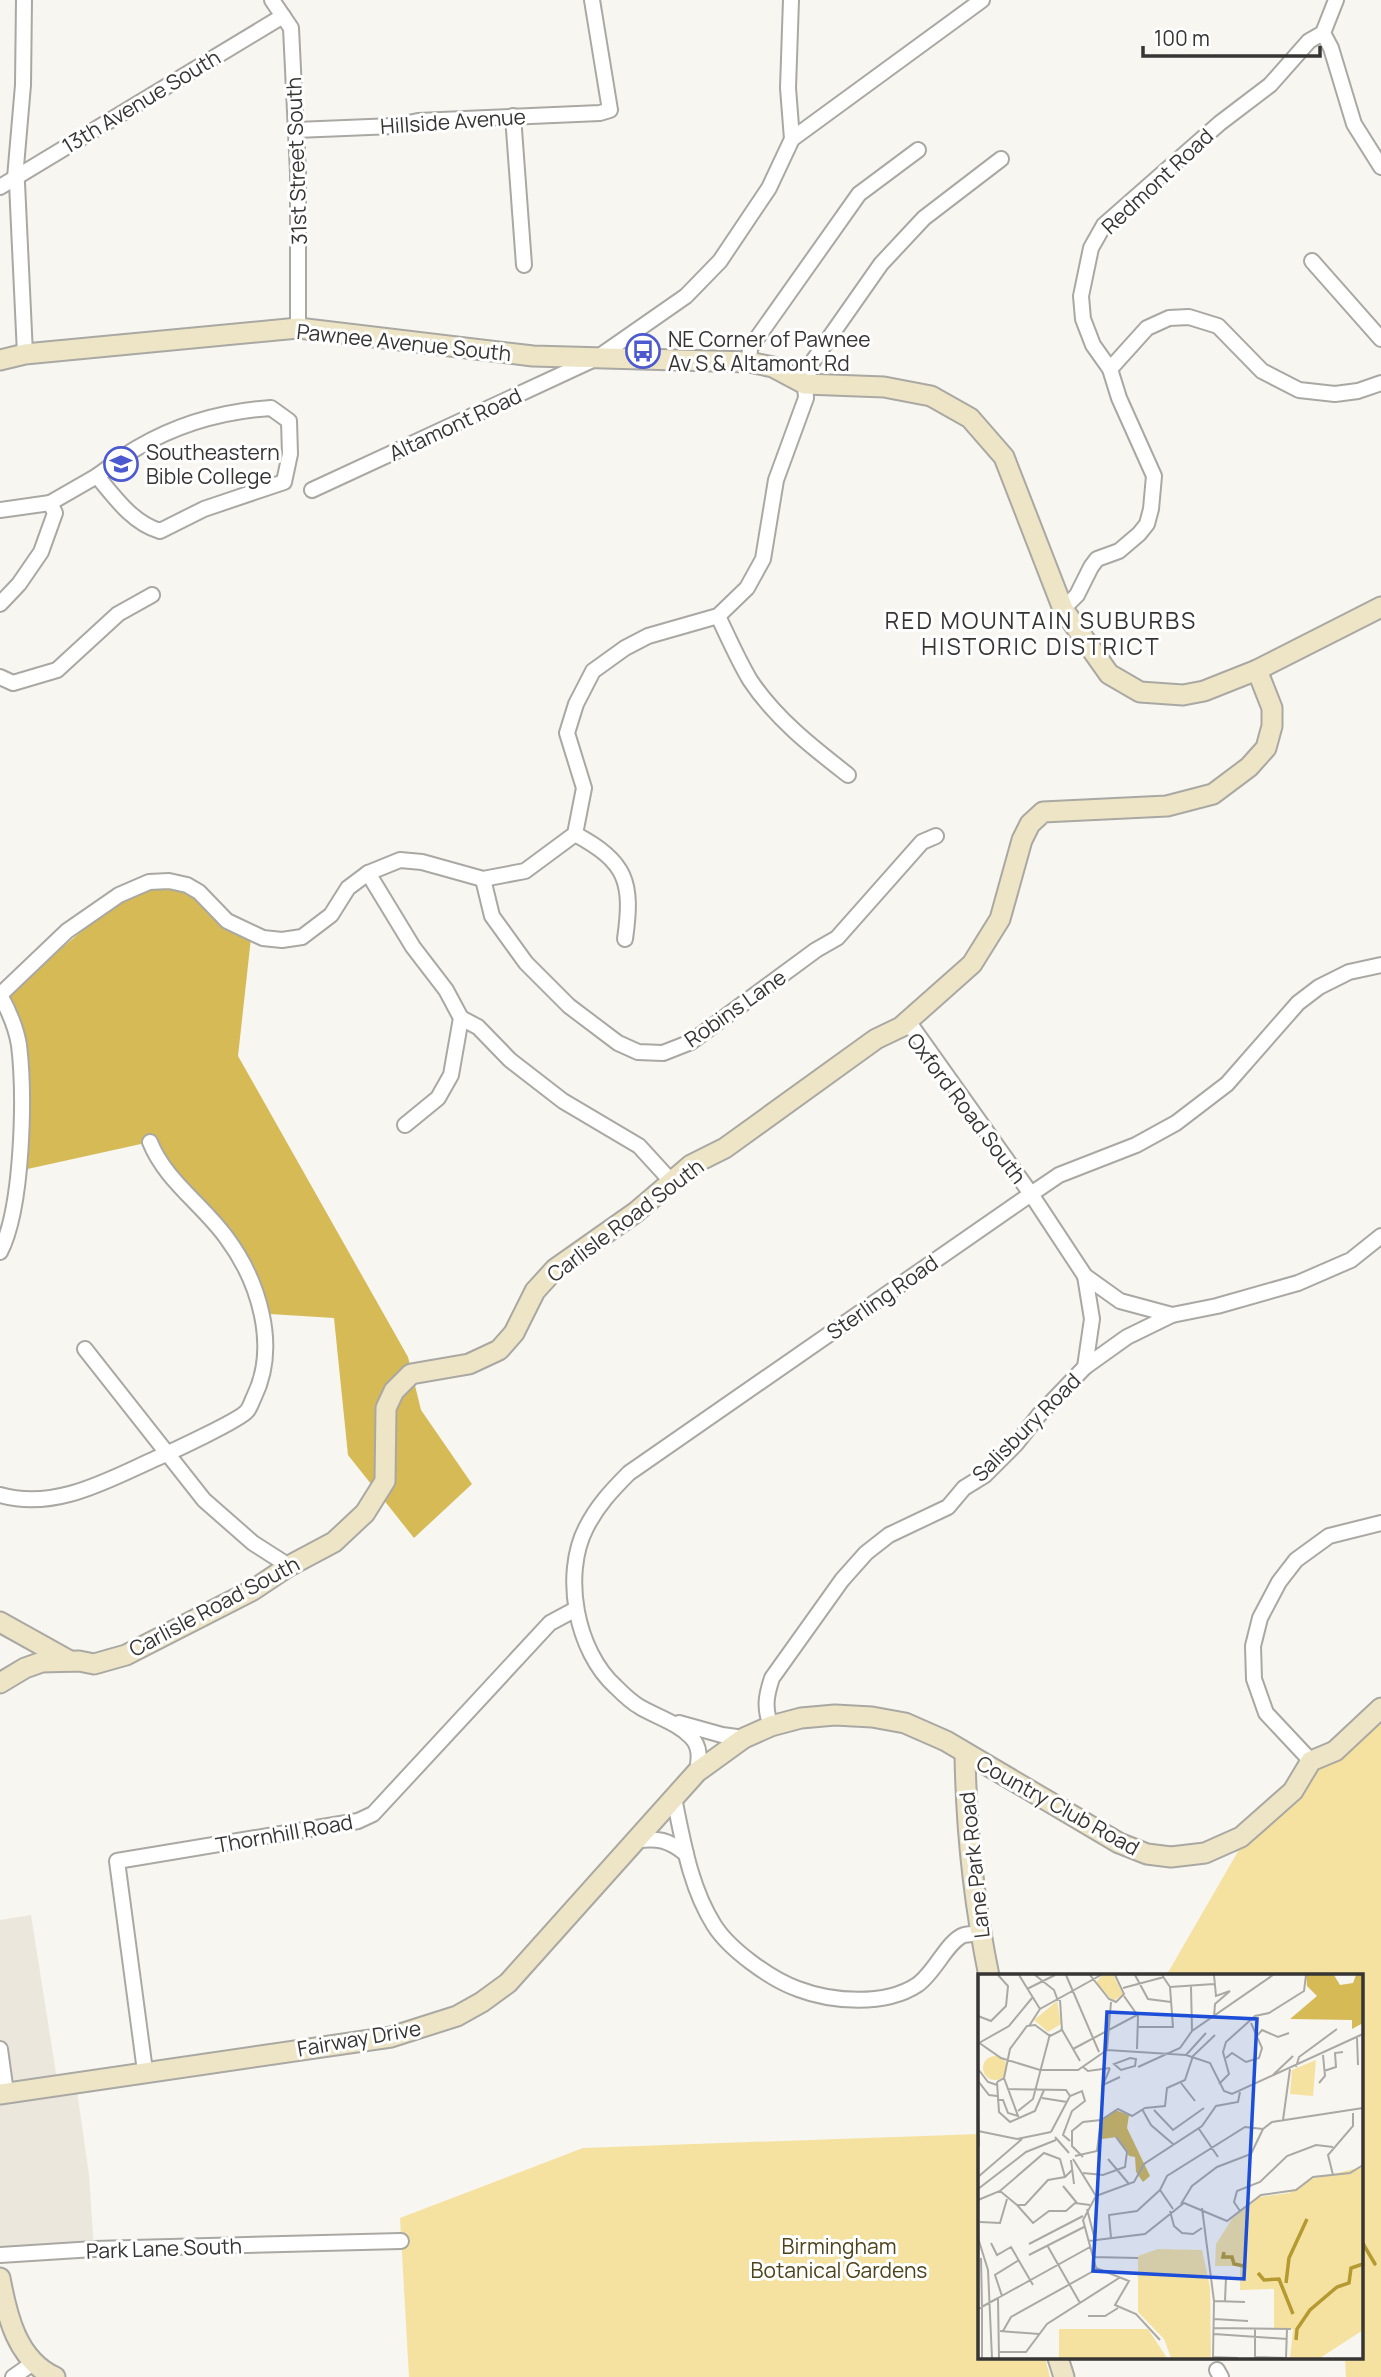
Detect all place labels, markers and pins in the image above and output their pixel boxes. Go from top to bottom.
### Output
place label: NE Corner of Pawnee Av S & Altamont Rd [668,325,871,377]
bus stop icon: NE Corner of Pawnee Av S & Altamont Rd [624,332,662,370]
place label: Southeastern Bible College [146,438,280,490]
school or university icon: Southeastern Bible College [102,445,140,483]

